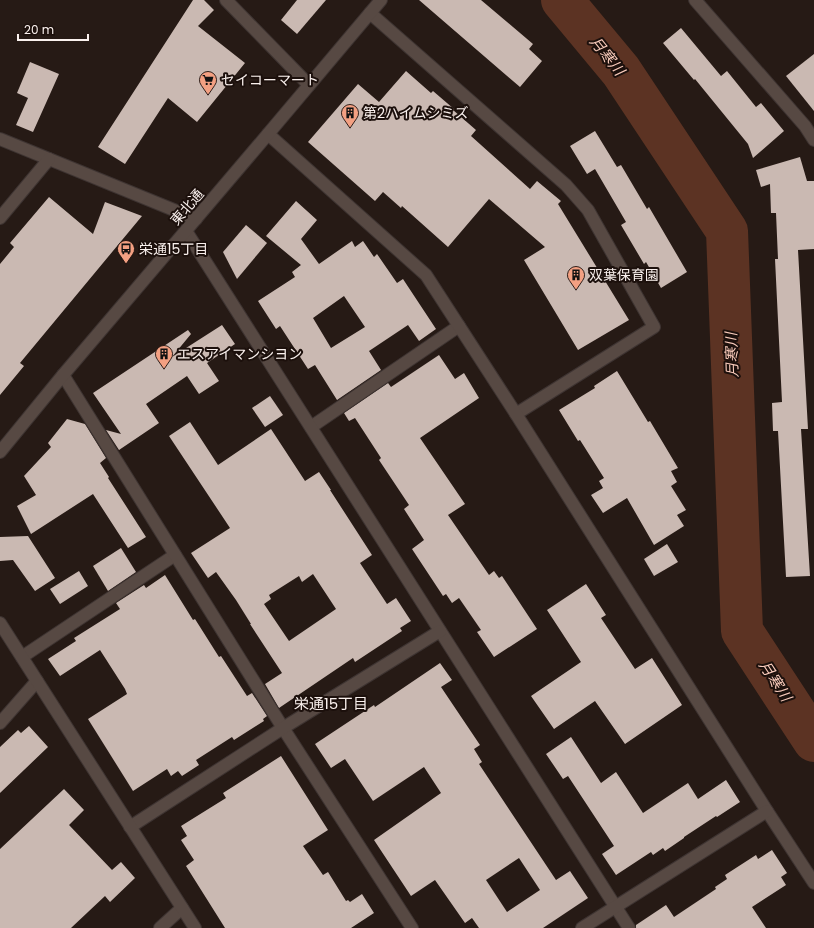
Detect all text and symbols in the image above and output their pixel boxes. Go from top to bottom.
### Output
scale bar [18,16,88,42]
text: 20 m [24,21,54,38]
water label: 月寒川 [585,32,631,81]
supermarket icon: セイコーマート [198,70,218,95]
place label: セイコーマート [221,70,319,90]
building icon: 第2ハイムシミズ [340,103,360,128]
place label: 第2ハイムシミズ [363,103,469,123]
street label: 東北通 [166,185,208,229]
bus stop icon: 栄通15丁目 [116,239,136,264]
place label: 栄通15丁目 [139,239,208,259]
building icon: 双葉保育園 [566,265,586,290]
place label: 双葉保育園 [589,265,659,285]
water label: 月寒川 [720,330,743,378]
building icon: エスアイマンシヨン [154,344,174,369]
place label: エスアイマンシヨン [177,344,302,364]
water label: 月寒川 [754,656,798,707]
district label: 栄通15丁目 [294,693,368,714]

